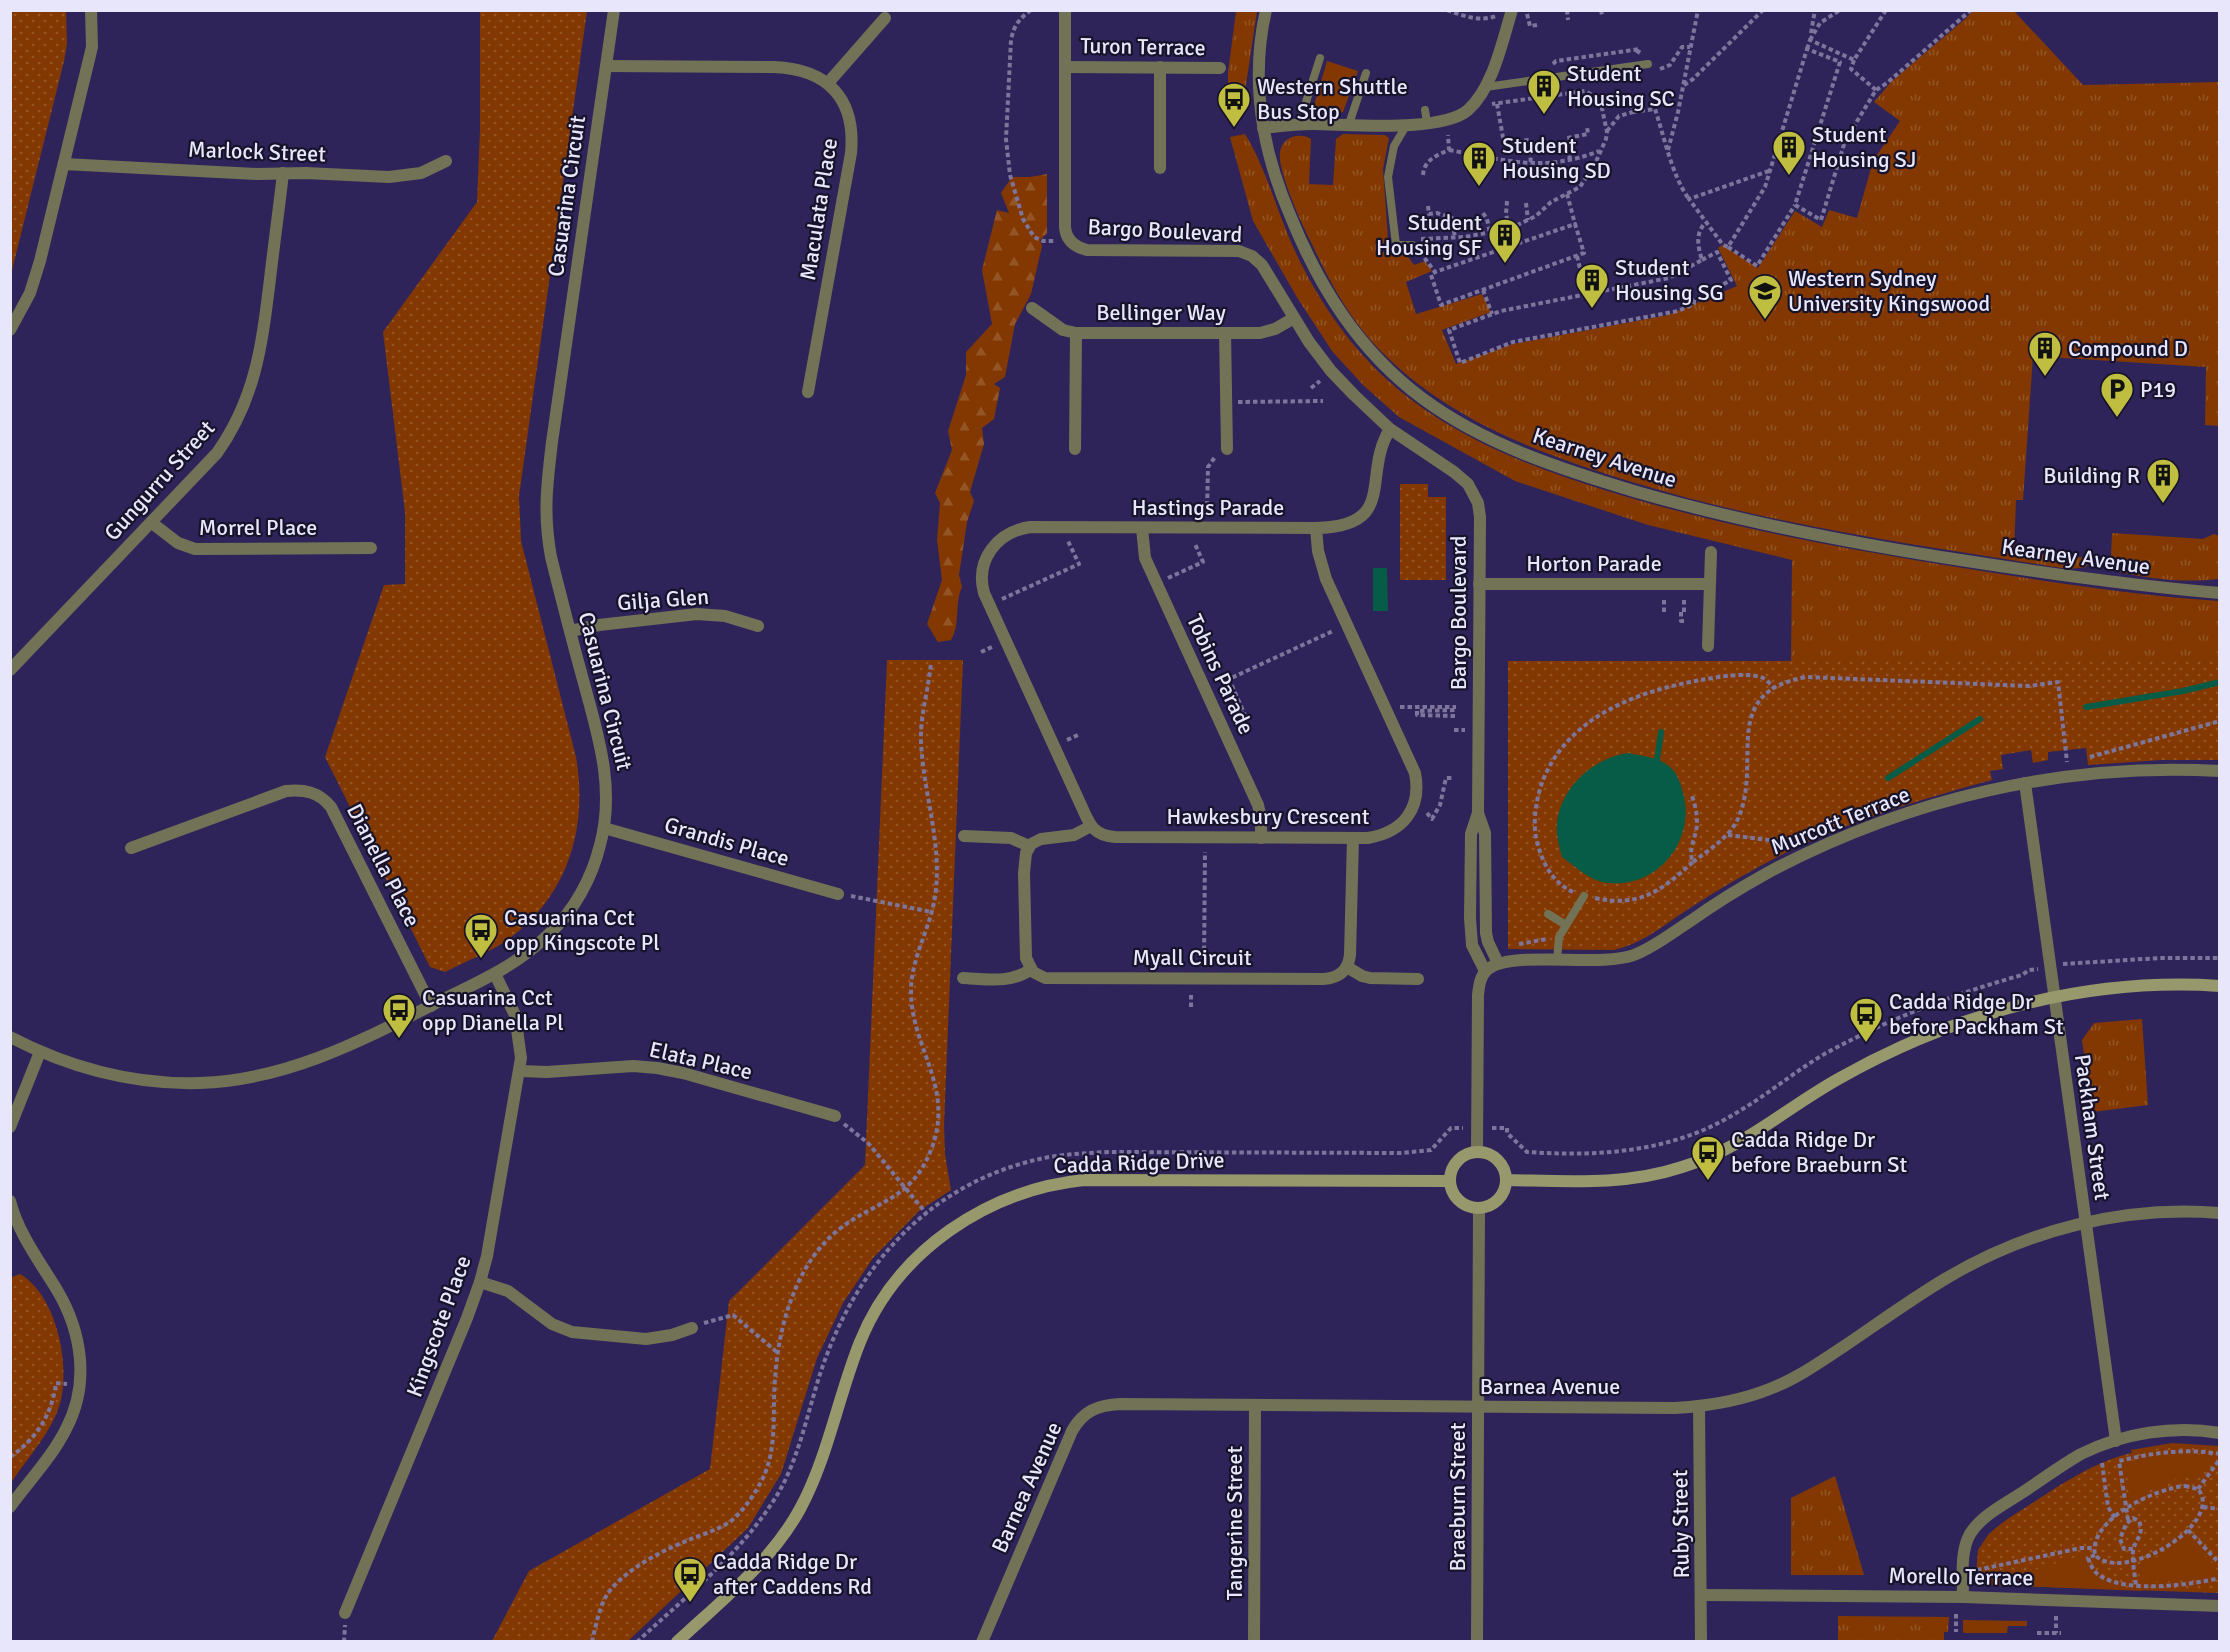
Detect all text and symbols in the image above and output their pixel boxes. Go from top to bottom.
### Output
street label: Turon Terrace [1080,32,1206,61]
place label: Student Housing SC [1567,60,1675,112]
building icon: Student Housing SC [1526,68,1562,115]
place label: Western Shuttle Bus Stop [1257,73,1408,125]
bus stop icon: Western Shuttle Bus Stop [1216,81,1252,128]
street label: Casuarina Circuit [542,114,591,278]
place label: Student Housing SJ [1812,121,1917,173]
building icon: Student Housing SJ [1771,129,1807,176]
place label: Student Housing SD [1502,132,1611,184]
street label: Marlock Street [187,136,327,167]
street label: Maculata Place [794,136,843,282]
building icon: Student Housing SD [1461,140,1497,187]
place label: Student Housing SF [1376,209,1482,261]
street label: Bargo Boulevard [1087,213,1243,248]
building icon: Student Housing SF [1487,217,1523,264]
place label: Student Housing SG [1615,254,1724,306]
building icon: Student Housing SG [1574,262,1610,309]
place label: Western Sydney University Kingswood [1788,265,1990,317]
school or university icon: Western Sydney University Kingswood [1747,273,1783,320]
street label: Bellinger Way [1096,299,1226,326]
building icon: Compound D [2027,330,2063,377]
place label: Compound D [2068,335,2188,362]
parking icon: P19 [2099,371,2135,418]
place label: P19 [2140,376,2176,403]
street label: Gungurru Street [98,415,221,546]
street label: Kearney Avenue [1529,422,1680,493]
building icon: Building R [2145,457,2181,504]
place label: Building R [2043,462,2140,489]
street label: Hastings Parade [1132,494,1284,521]
street label: Morrel Place [199,514,317,541]
street label: Kearney Avenue [2000,533,2152,580]
street label: Bargo Boulevard [1445,536,1472,690]
street label: Horton Parade [1526,550,1662,577]
street label: Gilja Glen [616,583,710,616]
street label: Casuarina Circuit [573,609,638,773]
street label: Tobins Parade [1181,610,1260,739]
street label: Murcott Terrace [1767,780,1914,861]
street label: Dianella Place [341,799,426,931]
street label: Hawkesbury Crescent [1167,803,1370,830]
street label: Grandis Place [661,811,792,872]
place label: Casuarina Cct opp Kingscote Pl [504,904,660,956]
bus stop icon: Casuarina Cct opp Kingscote Pl [463,912,499,959]
street label: Myall Circuit [1132,944,1252,971]
place label: Casuarina Cct opp Dianella Pl [422,984,564,1036]
place label: Cadda Ridge Dr before Packham St [1889,988,2064,1040]
bus stop icon: Casuarina Cct opp Dianella Pl [381,992,417,1039]
bus stop icon: Cadda Ridge Dr before Packham St [1848,996,1884,1043]
street label: Elata Place [647,1036,755,1085]
street label: Packham Street [2069,1052,2116,1202]
place label: Cadda Ridge Dr before Braeburn St [1731,1126,1908,1178]
bus stop icon: Cadda Ridge Dr before Braeburn St [1690,1134,1726,1181]
street label: Cadda Ridge Drive [1053,1146,1225,1179]
street label: Kingscote Place [400,1252,477,1401]
street label: Barnea Avenue [1480,1373,1620,1400]
street label: Barnea Avenue [986,1418,1067,1557]
street label: Braeburn Street [1444,1422,1471,1571]
street label: Tangerine Street [1221,1445,1248,1600]
street label: Ruby Street [1666,1469,1695,1579]
place label: Cadda Ridge Dr after Caddens Rd [713,1548,872,1600]
bus stop icon: Cadda Ridge Dr after Caddens Rd [672,1556,708,1603]
street label: Morello Terrace [1888,1562,2034,1591]

